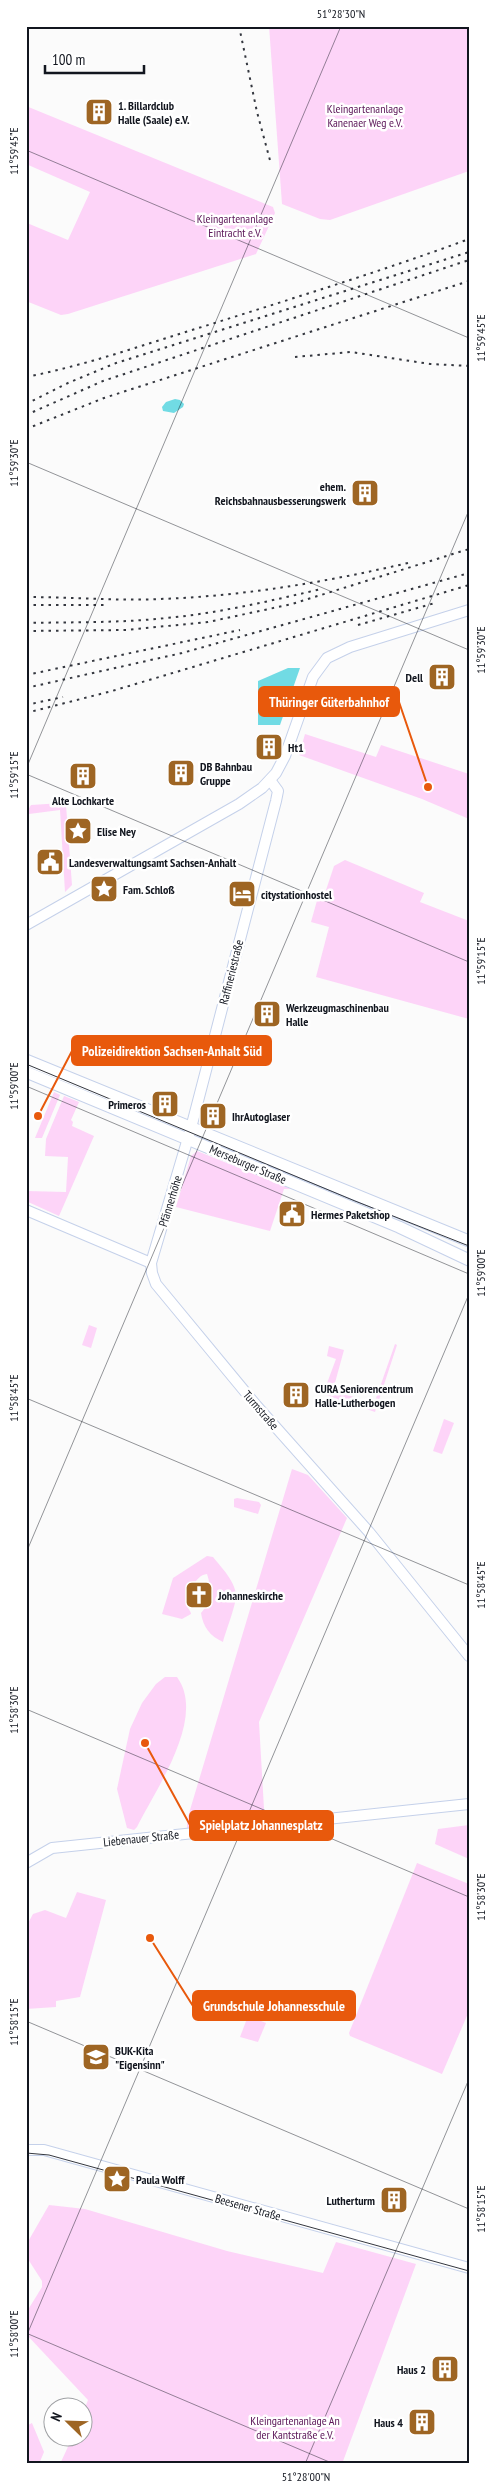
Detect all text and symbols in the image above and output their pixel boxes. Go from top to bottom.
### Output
text: 51°28'30"N [317,6,365,21]
scale bar [45,42,144,74]
text: 100 m [52,50,85,69]
building icon: 1. Billardclub Halle (Saale) e.V. [84,97,114,127]
place label: 1. Billardclub Halle (Saale) e.V. [118,98,190,127]
park label: Kleingartenanlage Kanenaer Weg e.V. [327,101,403,130]
text: 11°59'45"E [6,127,21,175]
park label: Kleingartenanlage Eintracht e.V. [197,211,273,240]
text: 11°59'45"E [473,314,488,362]
text: 11°59'30"E [6,439,21,487]
building icon: ehem. Reichsbahnausbesserungswerk [350,478,380,508]
place label: ehem. Reichsbahnausbesserungswerk [215,479,346,508]
text: 11°59'30"E [473,626,488,674]
building icon: Dell [427,662,457,692]
place label: Dell [406,670,423,685]
callout: Thüringer Güterbahnhof [259,687,399,716]
text: Thüringer Güterbahnhof [269,693,390,711]
building icon: Ht1 [254,732,284,762]
place label: Ht1 [288,740,304,755]
text: 11°59'15"E [6,751,21,799]
building icon: DB Bahnbau Gruppe [166,758,196,788]
place label: DB Bahnbau Gruppe [200,759,252,788]
building icon: Alte Lochkarte [68,761,98,791]
place label: Alte Lochkarte [51,793,114,808]
place icon: Elise Ney [63,816,93,846]
place label: Elise Ney [97,824,136,839]
public building icon: Landesverwaltungsamt Sachsen-Anhalt [35,847,65,877]
place label: Landesverwaltungsamt Sachsen-Anhalt [69,855,237,870]
place icon: Fam. Schloß [89,874,119,904]
hotel icon: citystationhostel [227,879,257,909]
place label: Fam. Schloß [123,882,175,897]
place label: citystationhostel [261,887,332,902]
text: 11°59'15"E [473,937,488,985]
street label: Raffineriestraße [216,938,246,1006]
building icon: Werkzeugmaschinenbau Halle [252,999,282,1029]
place label: Werkzeugmaschinenbau Halle [285,1000,389,1029]
callout: Polizeidirektion Sachsen-Anhalt Süd [72,1036,271,1065]
text: Polizeidirektion Sachsen-Anhalt Süd [82,1042,262,1060]
text: 11°59'00"E [6,1062,21,1110]
building icon: Primeros [150,1089,180,1119]
place label: Primeros [108,1097,146,1112]
building icon: IhrAutoglaser [198,1101,228,1131]
place label: IhrAutoglaser [232,1109,290,1124]
street label: Merseburger Straße [207,1141,289,1187]
street label: Pfännerhöhe [155,1174,185,1228]
public building icon: Hermes Paketshop [277,1199,307,1229]
place label: Hermes Paketshop [311,1207,391,1222]
text: 11°59'00"E [473,1249,488,1297]
text: 11°58'45"E [6,1374,21,1422]
building icon: CURA Seniorencentrum Halle-Lutherbogen [281,1380,311,1410]
place label: CURA Seniorencentrum Halle-Lutherbogen [315,1381,413,1410]
street label: Turmstraße [240,1387,282,1433]
text: 11°58'45"E [473,1561,488,1609]
church icon: Johanneskirche [184,1580,214,1610]
place label: Johanneskirche [217,1588,283,1603]
text: 11°58'30"E [6,1686,21,1734]
callout: Spielplatz Johannesplatz [190,1811,333,1840]
text: Spielplatz Johannesplatz [200,1816,322,1834]
street label: Liebenauer Straße [102,1827,180,1849]
text: 11°58'30"E [473,1873,488,1921]
callout: Grundschule Johannesschule [193,1991,355,2020]
text: Grundschule Johannesschule [203,1997,345,2015]
text: 11°58'15"E [6,1998,21,2046]
school or university icon: BUK-Kita "Eigensinn" [81,2042,111,2072]
place label: BUK-Kita "Eigensinn" [115,2043,165,2072]
place icon: Paula Wolff [102,2164,132,2194]
place label: Paula Wolff [136,2172,185,2187]
building icon: Lutherturm [379,2185,409,2215]
text: 11°58'15"E [473,2185,488,2233]
street label: Beesener Straße [213,2190,283,2224]
place label: Lutherturm [326,2193,375,2208]
text: 11°58'00"E [6,2310,21,2358]
building icon: Haus 2 [430,2354,460,2384]
place label: Haus 2 [397,2362,426,2377]
north arrow [42,2398,92,2448]
building icon: Haus 4 [407,2407,437,2437]
text: N [46,2410,66,2424]
park label: Kleingartenanlage An der Kantstraße e.V. [250,2413,340,2442]
place label: Haus 4 [374,2415,403,2430]
text: 51°28'00"N [282,2469,330,2484]

